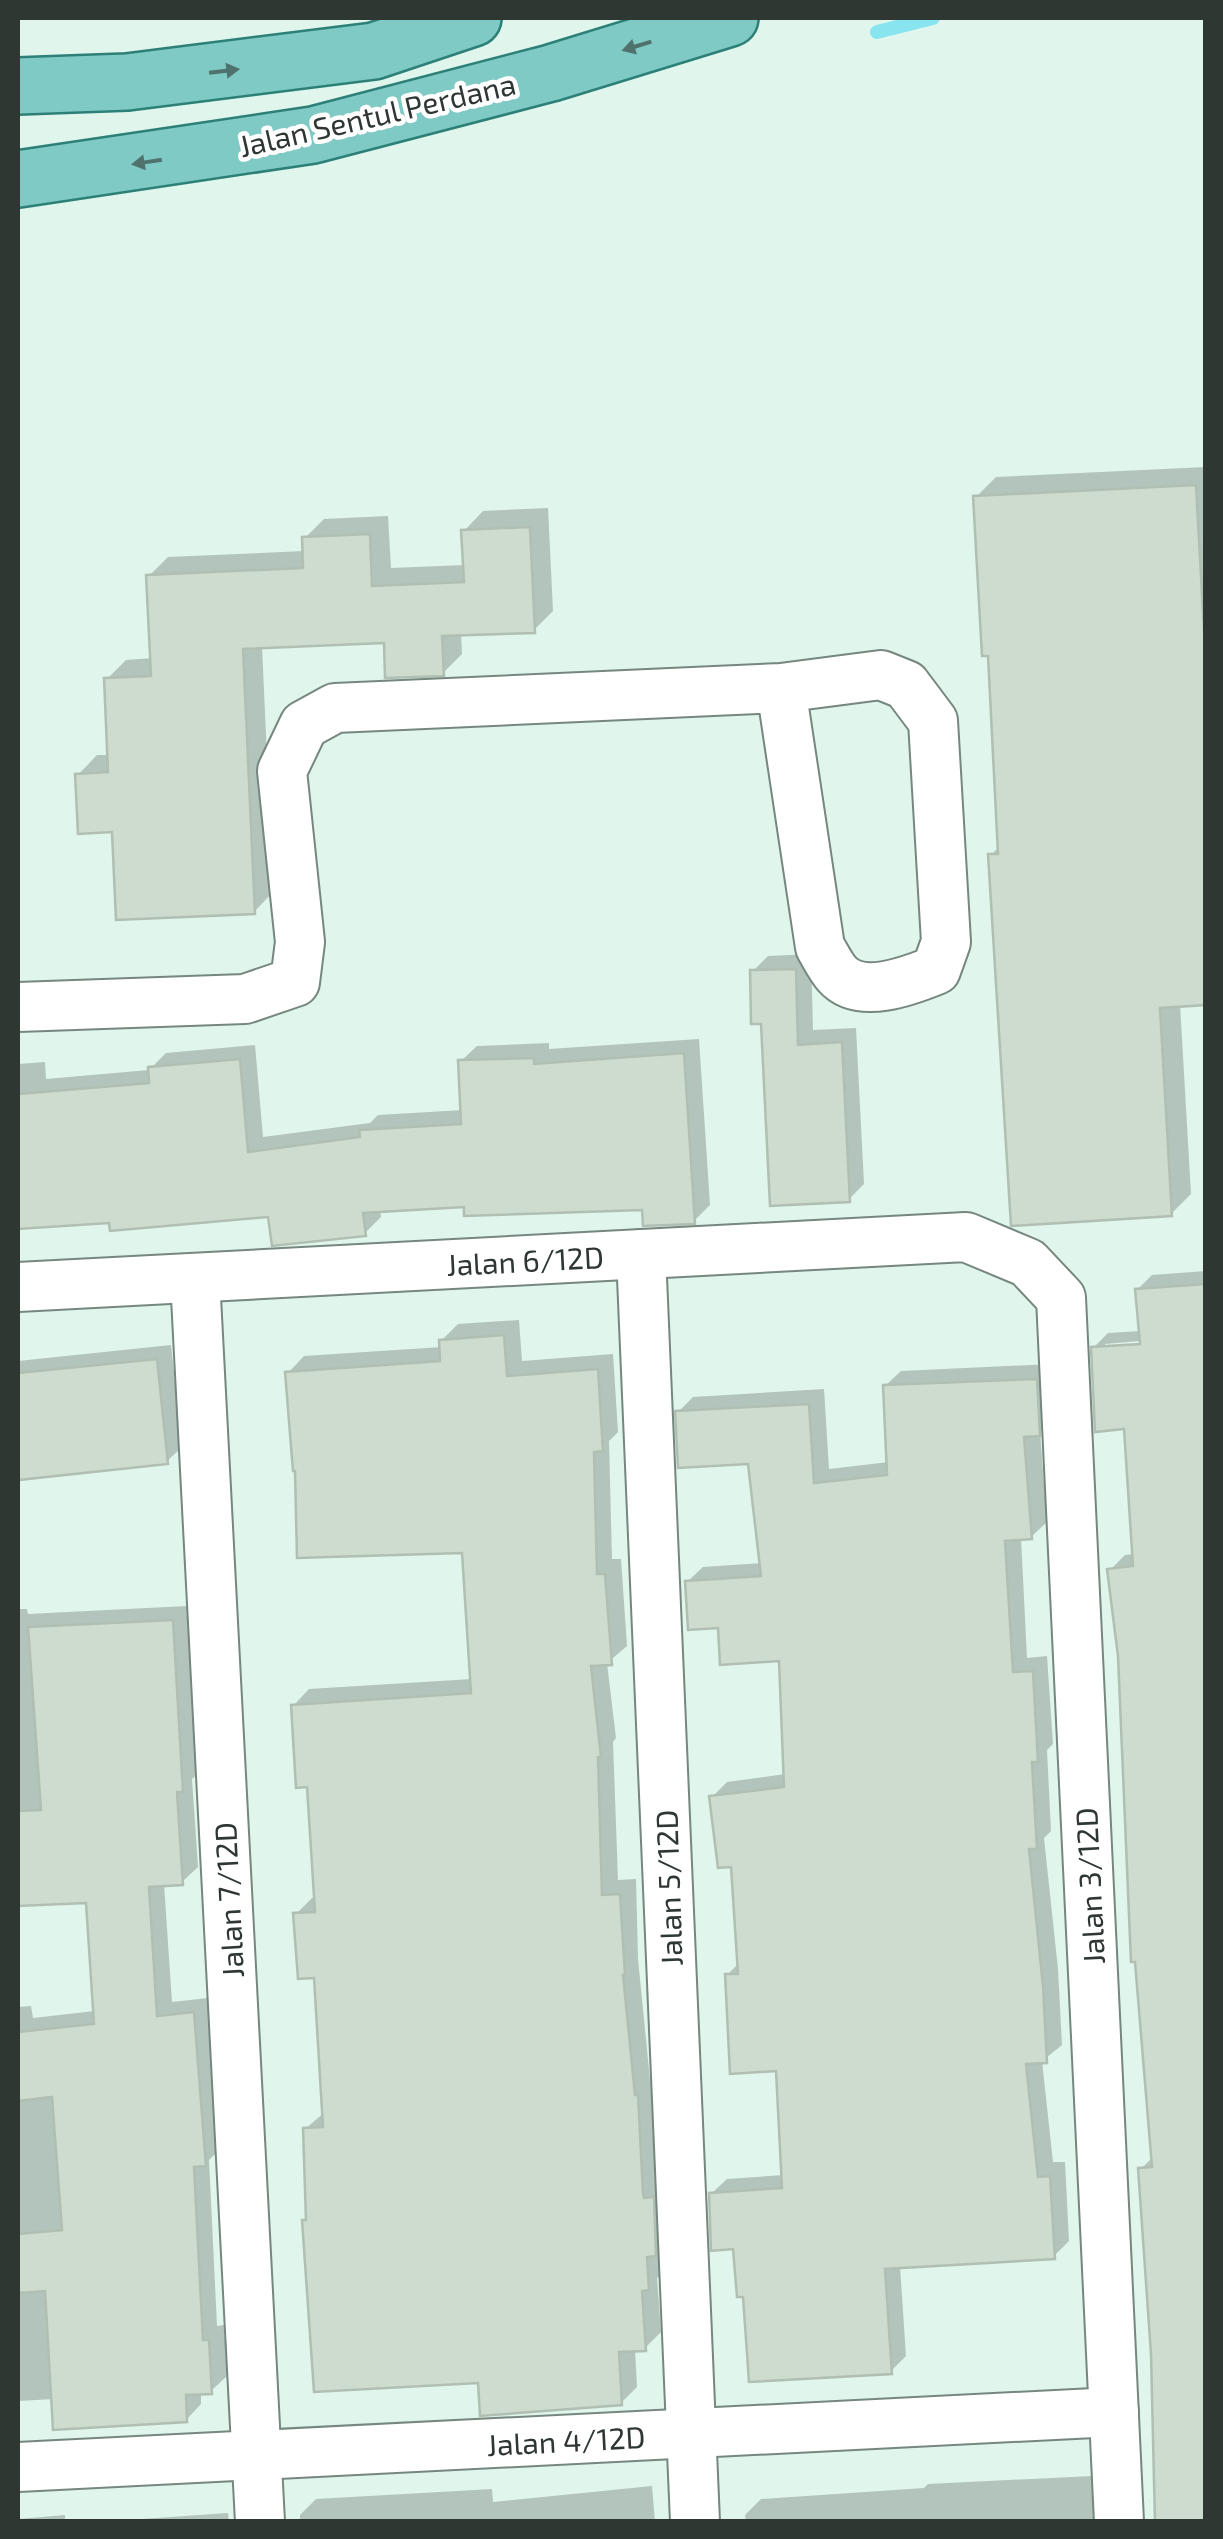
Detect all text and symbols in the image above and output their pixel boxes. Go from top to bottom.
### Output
one-way arrow [622,40,652,55]
one-way arrow [209,63,240,79]
street label: Jalan Sentul Perdana [235,65,519,163]
one-way arrow [131,154,162,170]
street label: Jalan 6/12D [445,1238,605,1282]
street label: Jalan 3/12D [1067,1807,1111,1965]
street label: Jalan 5/12D [647,1809,689,1967]
street label: Jalan 7/12D [206,1821,250,1979]
street label: Jalan 4/12D [486,2418,646,2462]

